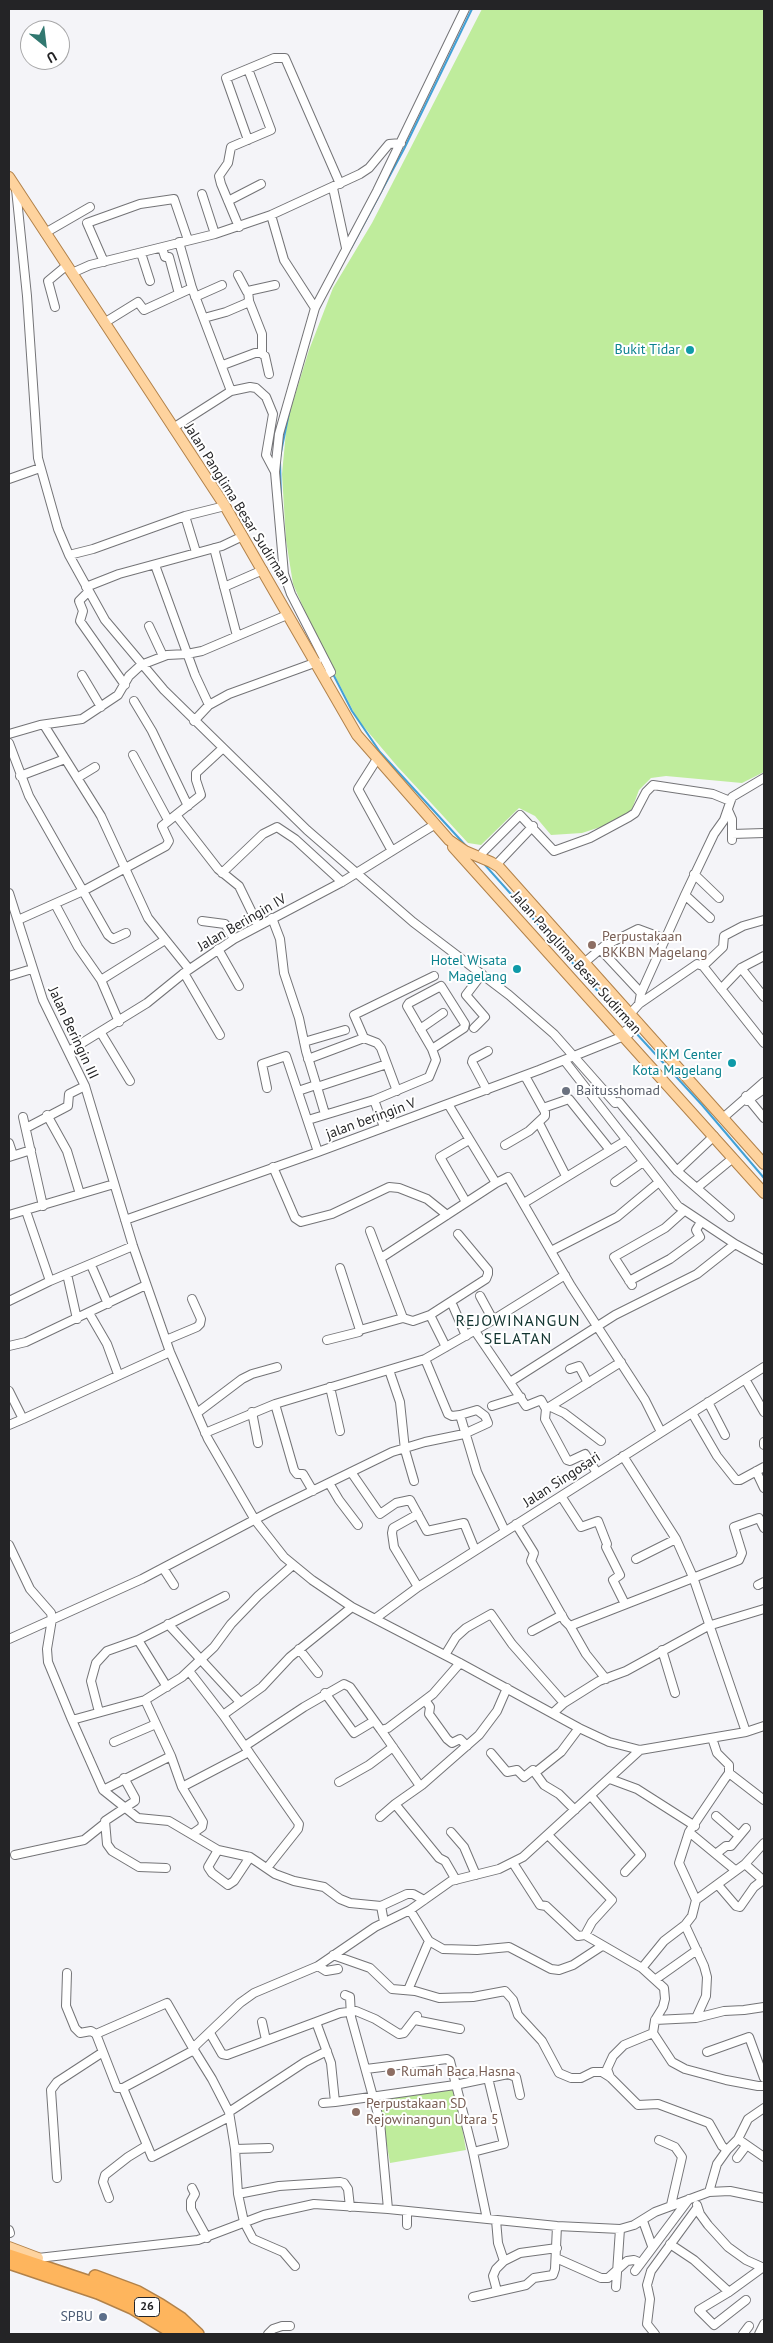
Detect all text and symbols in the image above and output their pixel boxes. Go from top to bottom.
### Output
north arrow [20,20,70,70]
text: U [44,47,60,67]
place label: Bukit Tidar [615,342,680,358]
marker: Bukit Tidar [684,344,696,356]
street label: Jalan Panglima Besar Sudirman [180,421,294,587]
street label: Jalan Panglima Besar Sudirman [507,888,645,1038]
street label: Jalan Beringin IV [195,891,289,955]
place label: Perpustakaan BKKBN Magelang [602,929,707,962]
marker: Perpustakaan BKKBN Magelang [586,939,598,951]
place label: Hotel Wisata Magelang [431,953,507,986]
marker: Hotel Wisata Magelang [511,963,523,975]
street label: Jalan Beringin III [44,984,102,1082]
place label: IKM Center Kota Magelang [632,1047,722,1080]
marker: IKM Center Kota Magelang [726,1057,738,1069]
place label: Baitusshomad [576,1083,660,1099]
marker: Baitusshomad [560,1085,572,1097]
street label: jalan beringin V [324,1095,418,1143]
district label: REJOWINANGUN SELATAN [454,1311,582,1349]
street label: Jalan Singosari [520,1449,604,1511]
place label: Rumah Baca Hasna [401,2064,515,2080]
marker: Rumah Baca Hasna [385,2066,397,2078]
place label: Perpustakaan SD Rejowinangun Utara 5 [366,2096,499,2128]
marker: Perpustakaan SD Rejowinangun Utara 5 [350,2106,362,2118]
road number: 26 [134,2298,160,2316]
place label: SPBU [60,2309,93,2325]
marker: SPBU [97,2311,109,2323]

